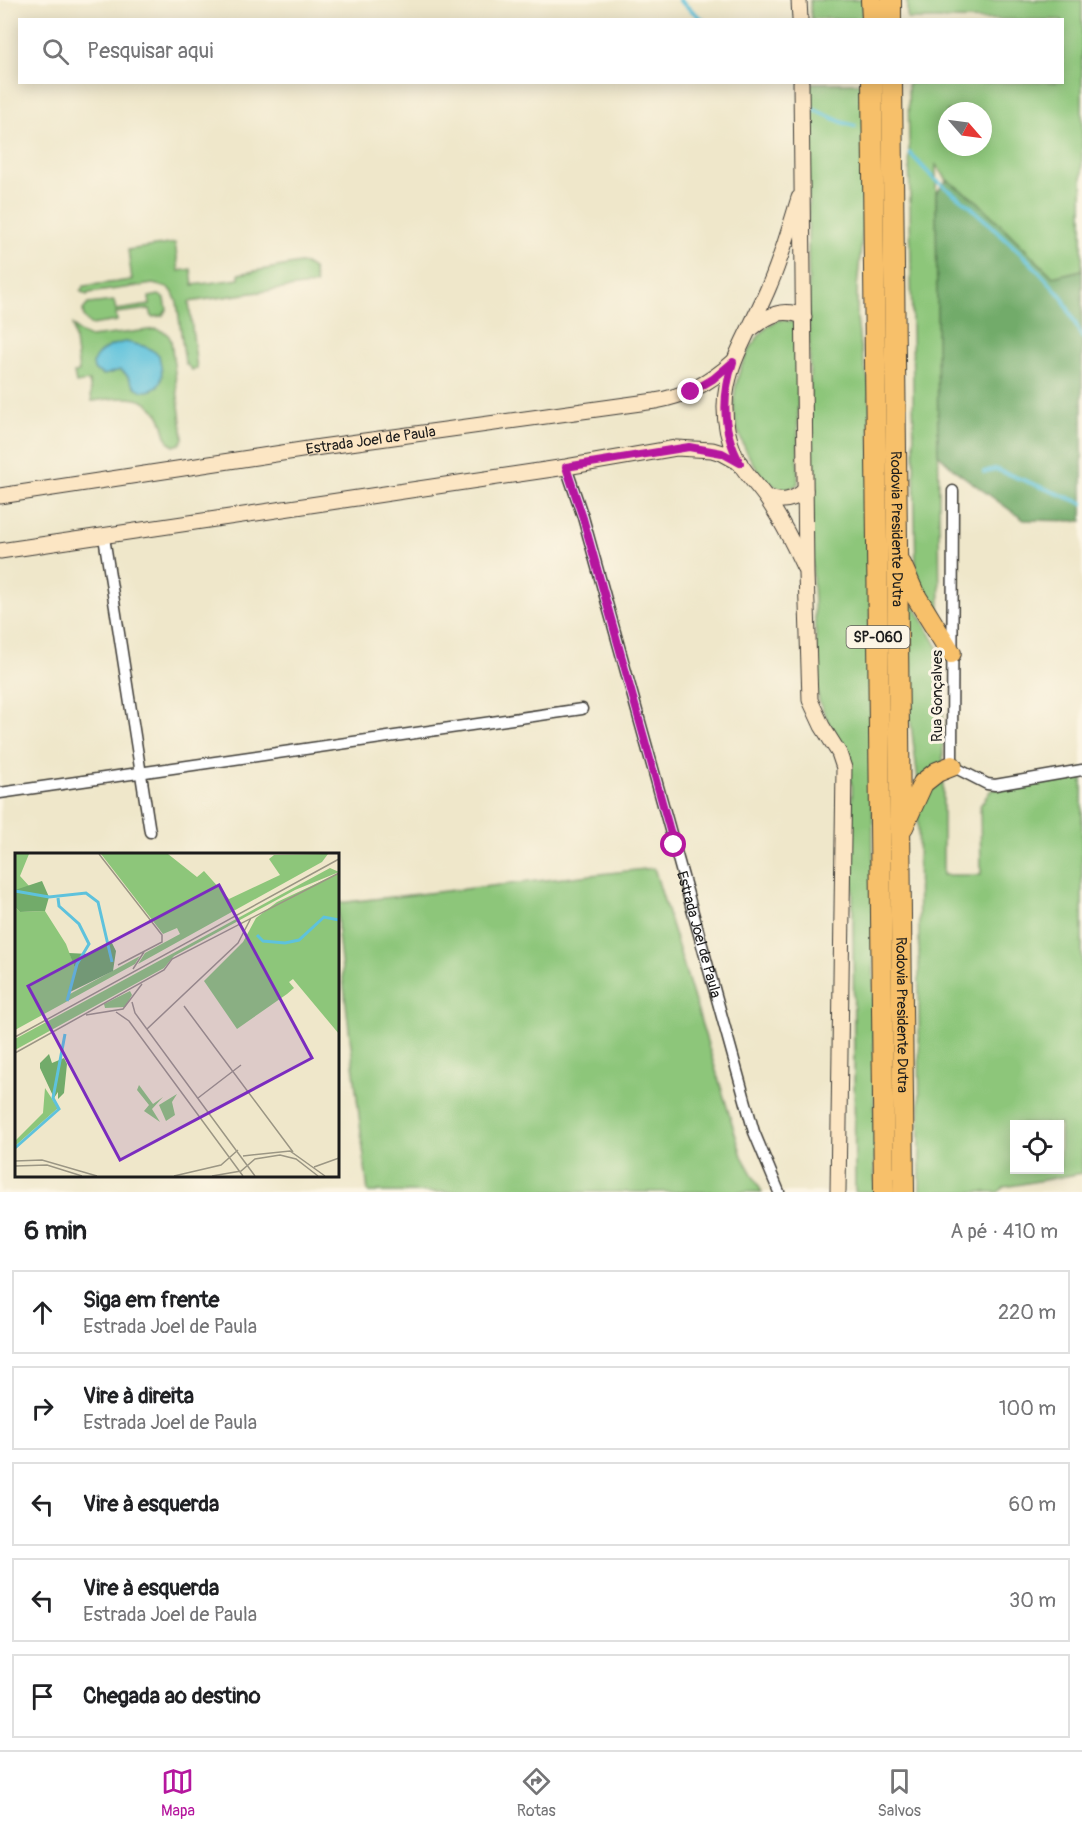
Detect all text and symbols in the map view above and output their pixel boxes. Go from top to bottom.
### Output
search box [18,18,1064,84]
icon: search [39,35,72,68]
text: Pesquisar aqui [87,37,213,65]
north arrow [938,102,992,156]
route end [677,378,703,404]
street label: Estrada Joel de Paula [305,422,437,459]
street label: Rodovia Presidente Dutra [886,451,907,607]
road number: SP-060 [846,626,910,648]
street label: Rua Gonçalves [928,650,947,742]
route start [660,831,686,857]
inset map [15,853,339,1177]
street label: Estrada Joel de Paula [672,869,726,1000]
street label: Rodovia Presidente Dutra [892,937,912,1093]
map controls [1010,1120,1064,1174]
button: locate [1010,1120,1064,1174]
text: 6 min [24,1215,87,1247]
text: A pé · 410 m [950,1219,1058,1244]
text: Siga em frente [83,1286,219,1314]
icon: ahead [26,1296,59,1329]
text: 220 m [998,1300,1056,1325]
text: Estrada Joel de Paula [83,1314,257,1339]
text: Vire à direita [83,1382,194,1410]
icon: right [26,1392,59,1425]
text: 100 m [999,1396,1056,1421]
text: Estrada Joel de Paula [83,1410,257,1435]
icon: left [26,1488,59,1521]
text: Vire à esquerda [83,1490,219,1518]
text: 60 m [1009,1492,1056,1517]
text: Vire à esquerda [83,1574,219,1602]
icon: left [26,1584,59,1617]
text: 30 m [1009,1588,1056,1613]
text: Estrada Joel de Paula [83,1602,257,1627]
icon: arrive [26,1680,59,1713]
text: Chegada ao destino [83,1682,261,1710]
tab: Mapa [161,1765,195,1821]
tab: Rotas [517,1765,556,1821]
tab: Salvos [878,1765,921,1821]

